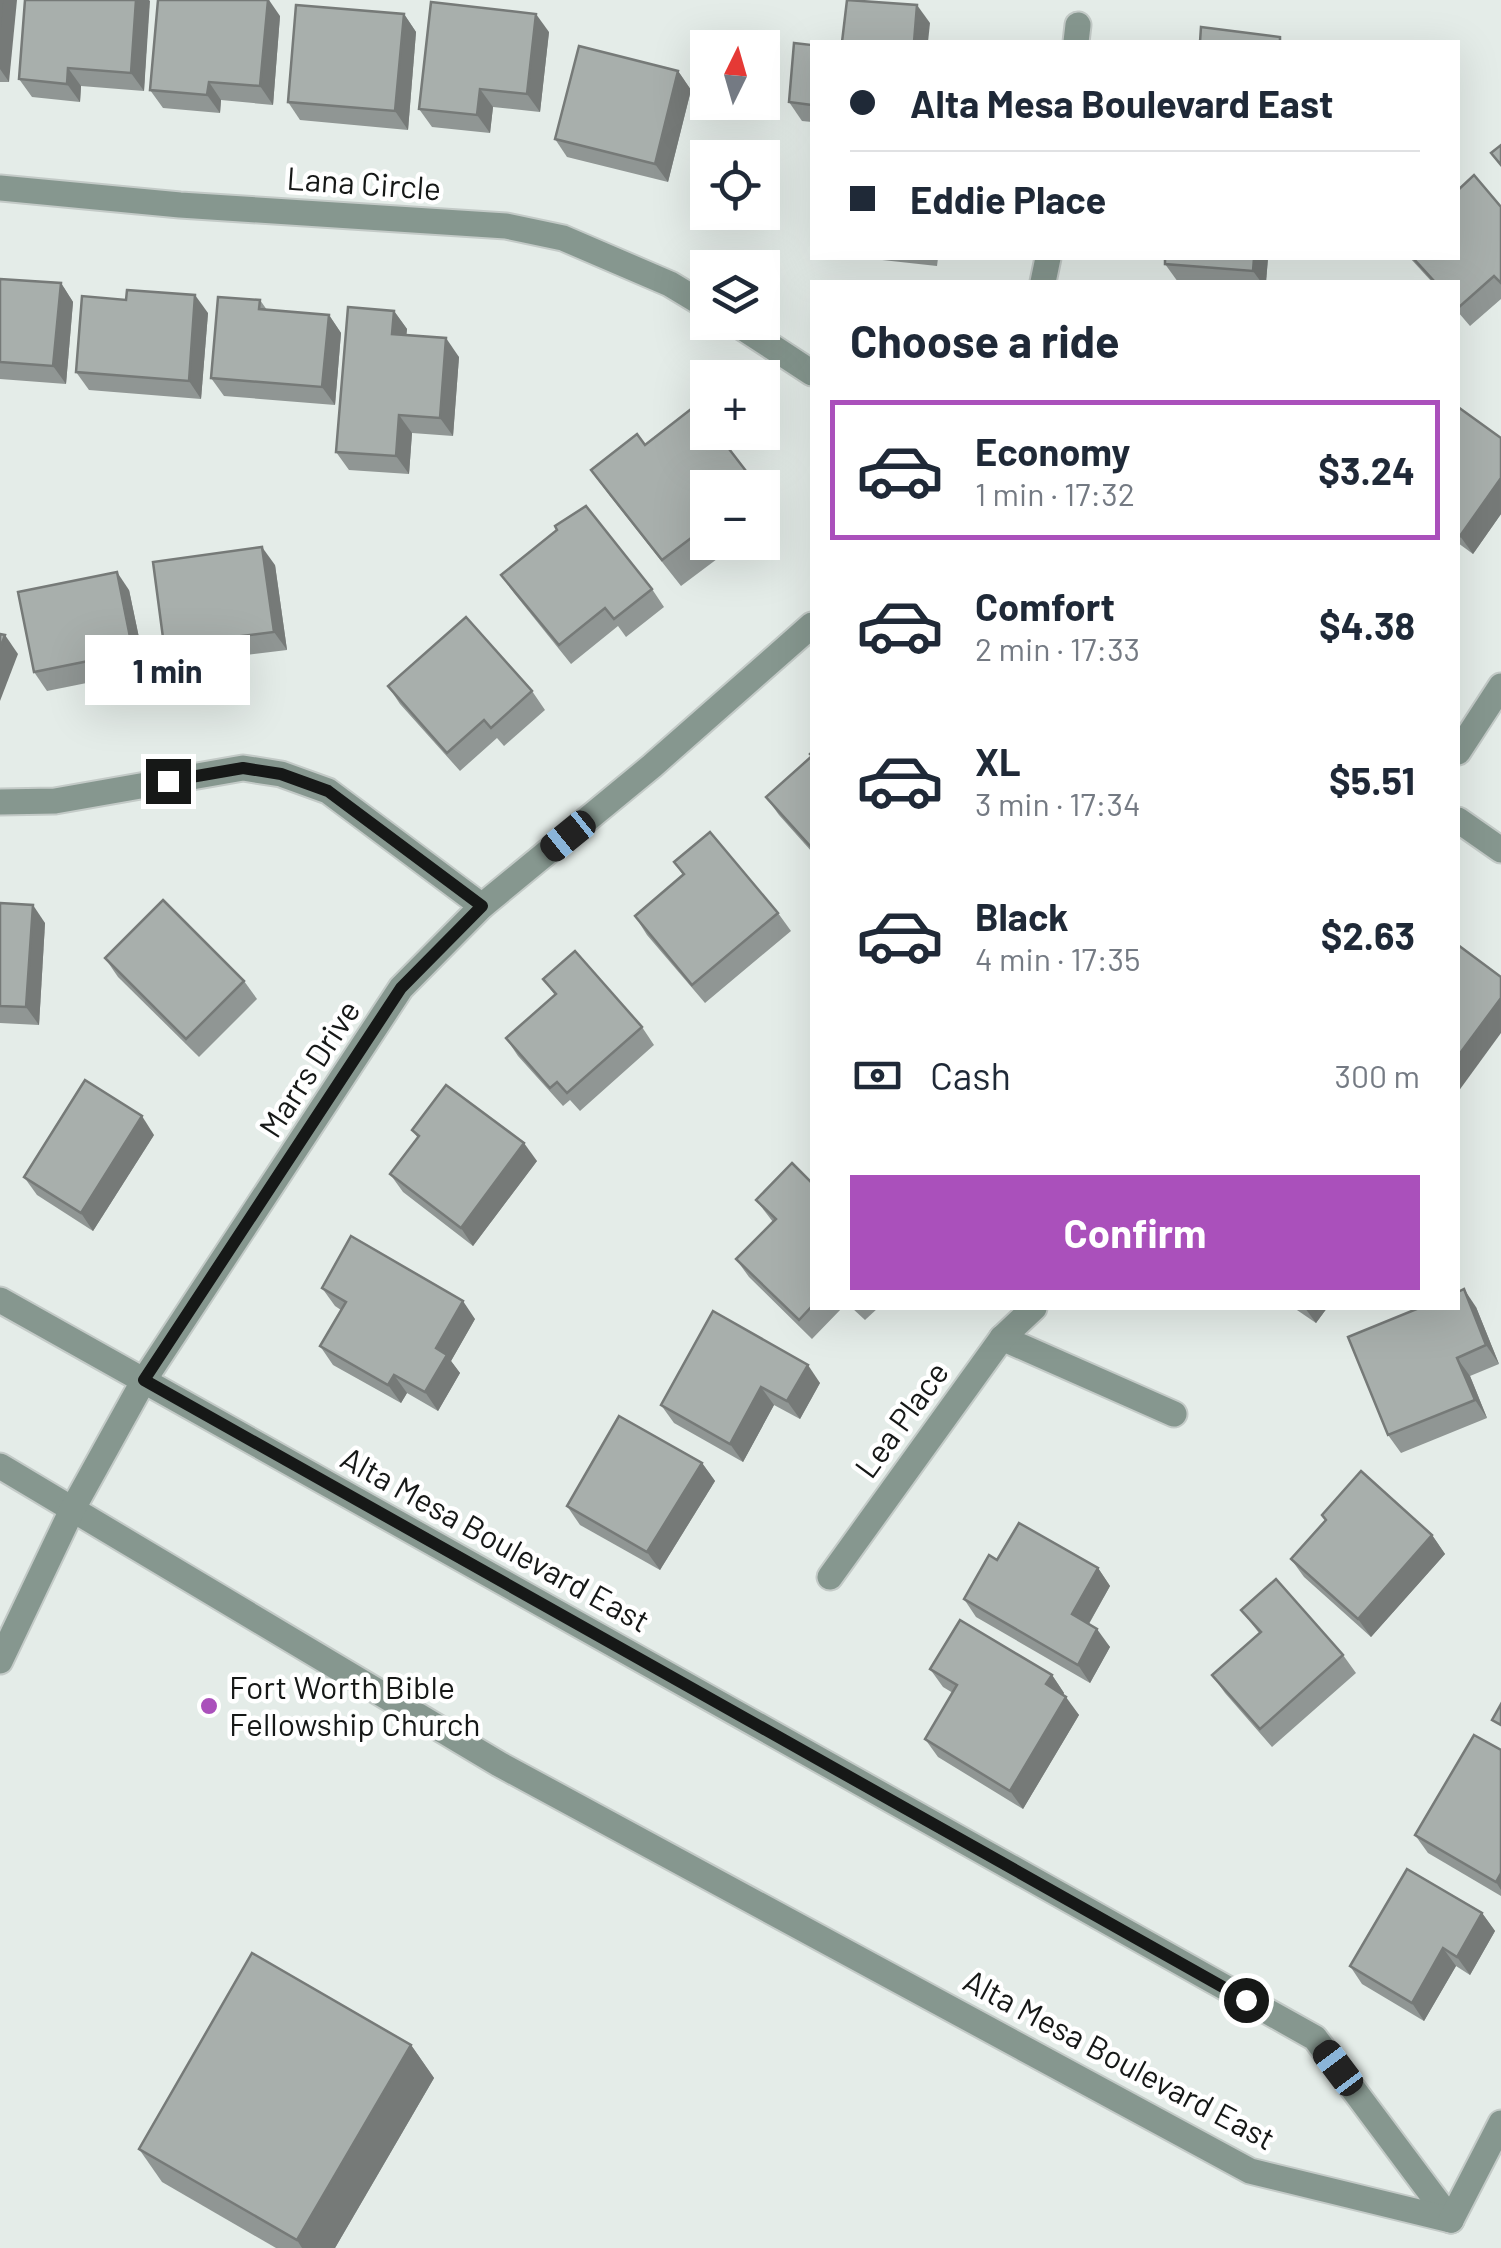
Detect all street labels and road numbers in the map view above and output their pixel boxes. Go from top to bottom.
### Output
street label: Lana Circle [286,158,443,206]
street label: Marrs Drive [250,992,367,1143]
street label: Lea Place [846,1353,955,1484]
street label: Alta Mesa Boulevard East [335,1438,657,1639]
street label: Alta Mesa Boulevard East [958,1960,1282,2156]

